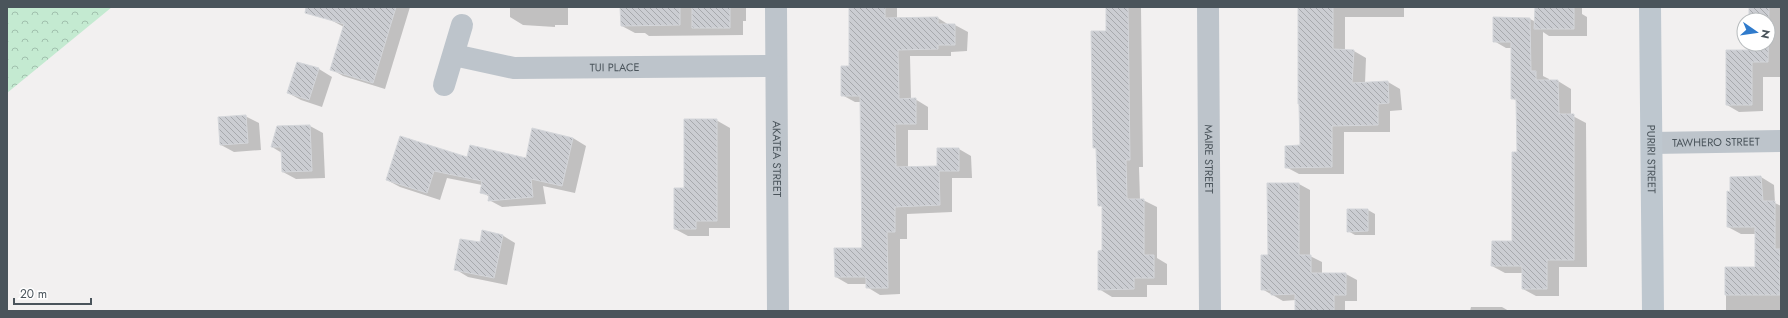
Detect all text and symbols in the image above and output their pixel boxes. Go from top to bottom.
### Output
north arrow [1736,12,1776,52]
text: N [1757,28,1775,40]
street label: TUI PLACE [590,59,640,75]
street label: AKATEA STREET [769,121,785,197]
street label: MAIRE STREET [1201,124,1217,194]
street label: PURIRI STREET [1643,125,1660,193]
street label: TAWHERO STREET [1672,133,1760,151]
scale bar [14,280,91,306]
text: 20 m [20,285,47,303]

